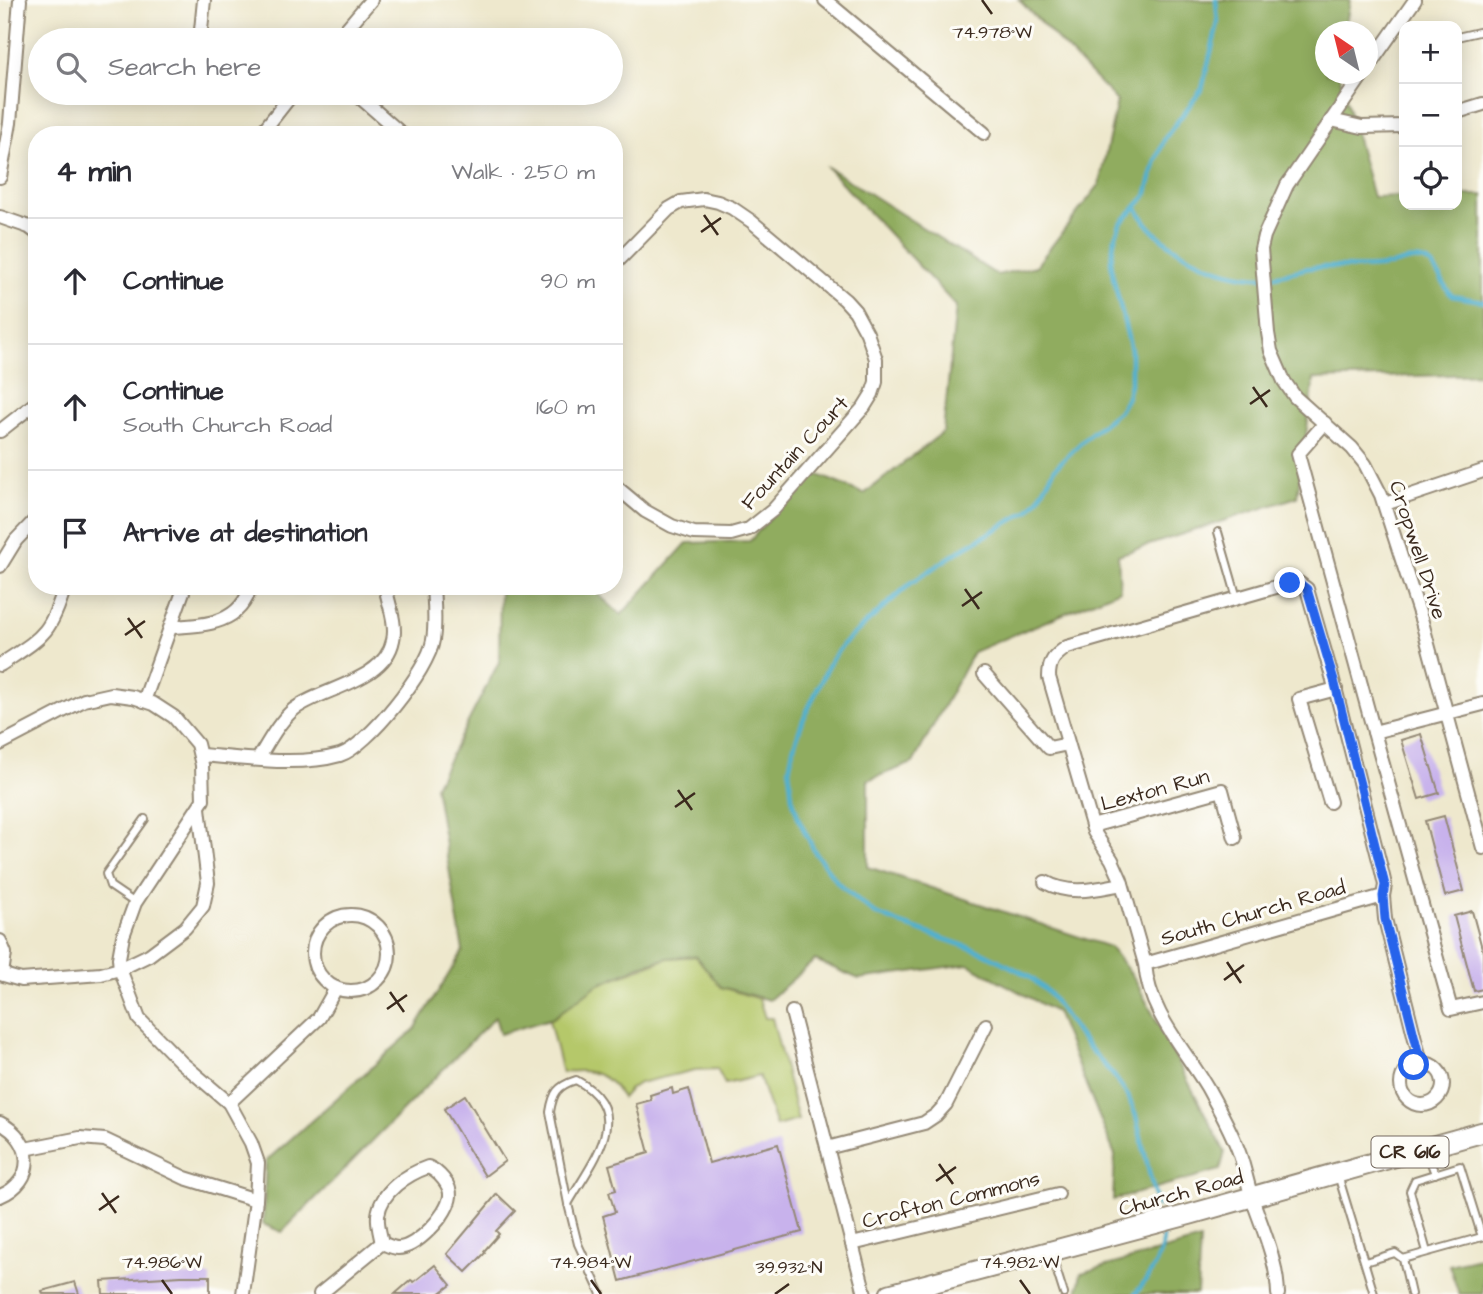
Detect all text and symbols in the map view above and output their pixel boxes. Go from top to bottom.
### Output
text: 74.978°W [952,20,1032,45]
north arrow [1315,21,1378,84]
map controls [1399,21,1462,210]
button: + [1399,21,1462,84]
search box [28,28,623,105]
icon: search [52,48,90,86]
text: Search here [108,49,261,85]
button: − [1399,84,1462,147]
button: locate [1399,147,1462,210]
text: 4 min [56,151,131,193]
text: Walk · 250 m [451,156,595,188]
icon: ahead [56,262,94,300]
text: Continue [123,263,224,299]
text: 90 m [540,265,595,297]
text: Continue [123,373,224,409]
icon: ahead [56,388,94,426]
street label: Fountain Court [735,389,856,516]
text: 160 m [536,391,595,423]
text: South Church Road [123,409,332,441]
street label: Cropwell Drive [1381,477,1454,623]
icon: arrive [56,514,94,552]
text: Arrive at destination [123,515,368,551]
route end [1274,567,1305,598]
street label: Lexton Run [1098,762,1212,818]
street label: South Church Road [1157,873,1349,953]
route start [1398,1049,1429,1080]
road number: CR 616 [1372,1136,1448,1168]
street label: Church Road [1115,1162,1247,1224]
street label: Crofton Commons [859,1164,1043,1236]
text: 74.986°W [122,1250,202,1275]
text: 74.984°W [551,1250,632,1275]
text: 74.982°W [981,1250,1060,1275]
text: 39.932°N [756,1255,822,1280]

